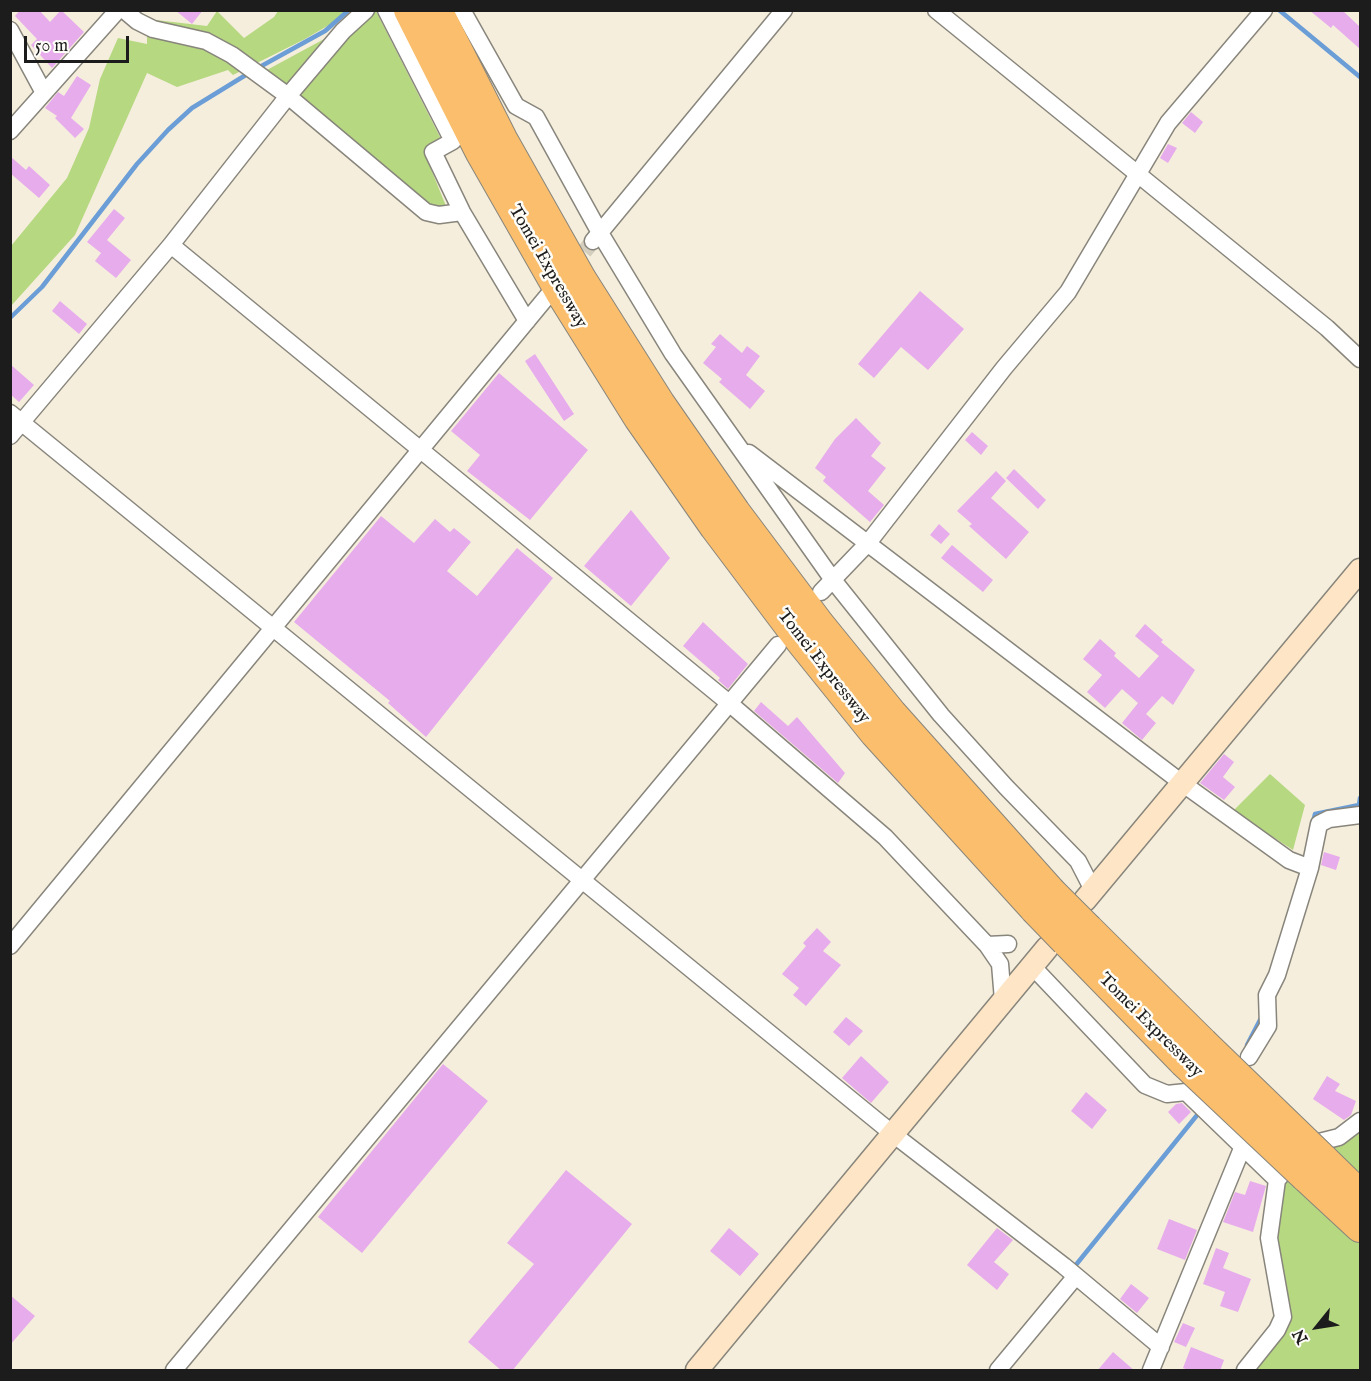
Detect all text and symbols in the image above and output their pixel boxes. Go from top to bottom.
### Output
scale bar [27,24,132,62]
text: 50 m [35,35,68,58]
street label: Tomei Expressway [503,202,591,332]
street label: Tomei Expressway [772,606,874,728]
street label: Tomei Expressway [1093,969,1207,1083]
north arrow [1287,1297,1347,1357]
text: N [1289,1325,1314,1347]

